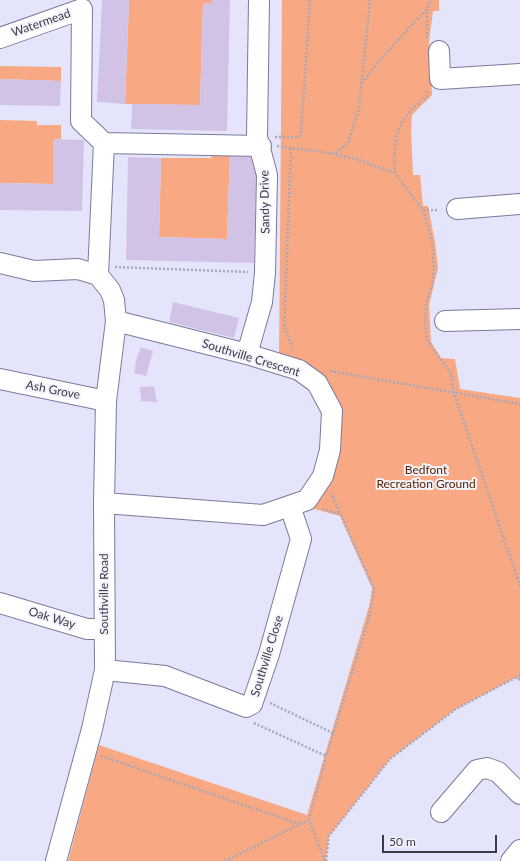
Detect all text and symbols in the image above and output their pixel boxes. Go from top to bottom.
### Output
street label: Watermead [10,6,72,40]
street label: Sandy Drive [257,170,273,234]
street label: Southville Crescent [200,336,302,380]
street label: Ash Grove [25,378,81,402]
park label: Bedfont Recreation Ground [376,463,476,491]
street label: Southville Road [97,553,111,635]
street label: Oak Way [27,604,77,632]
street label: Southville Close [248,614,286,698]
scale bar [384,827,499,853]
text: 50 m [389,834,416,849]

